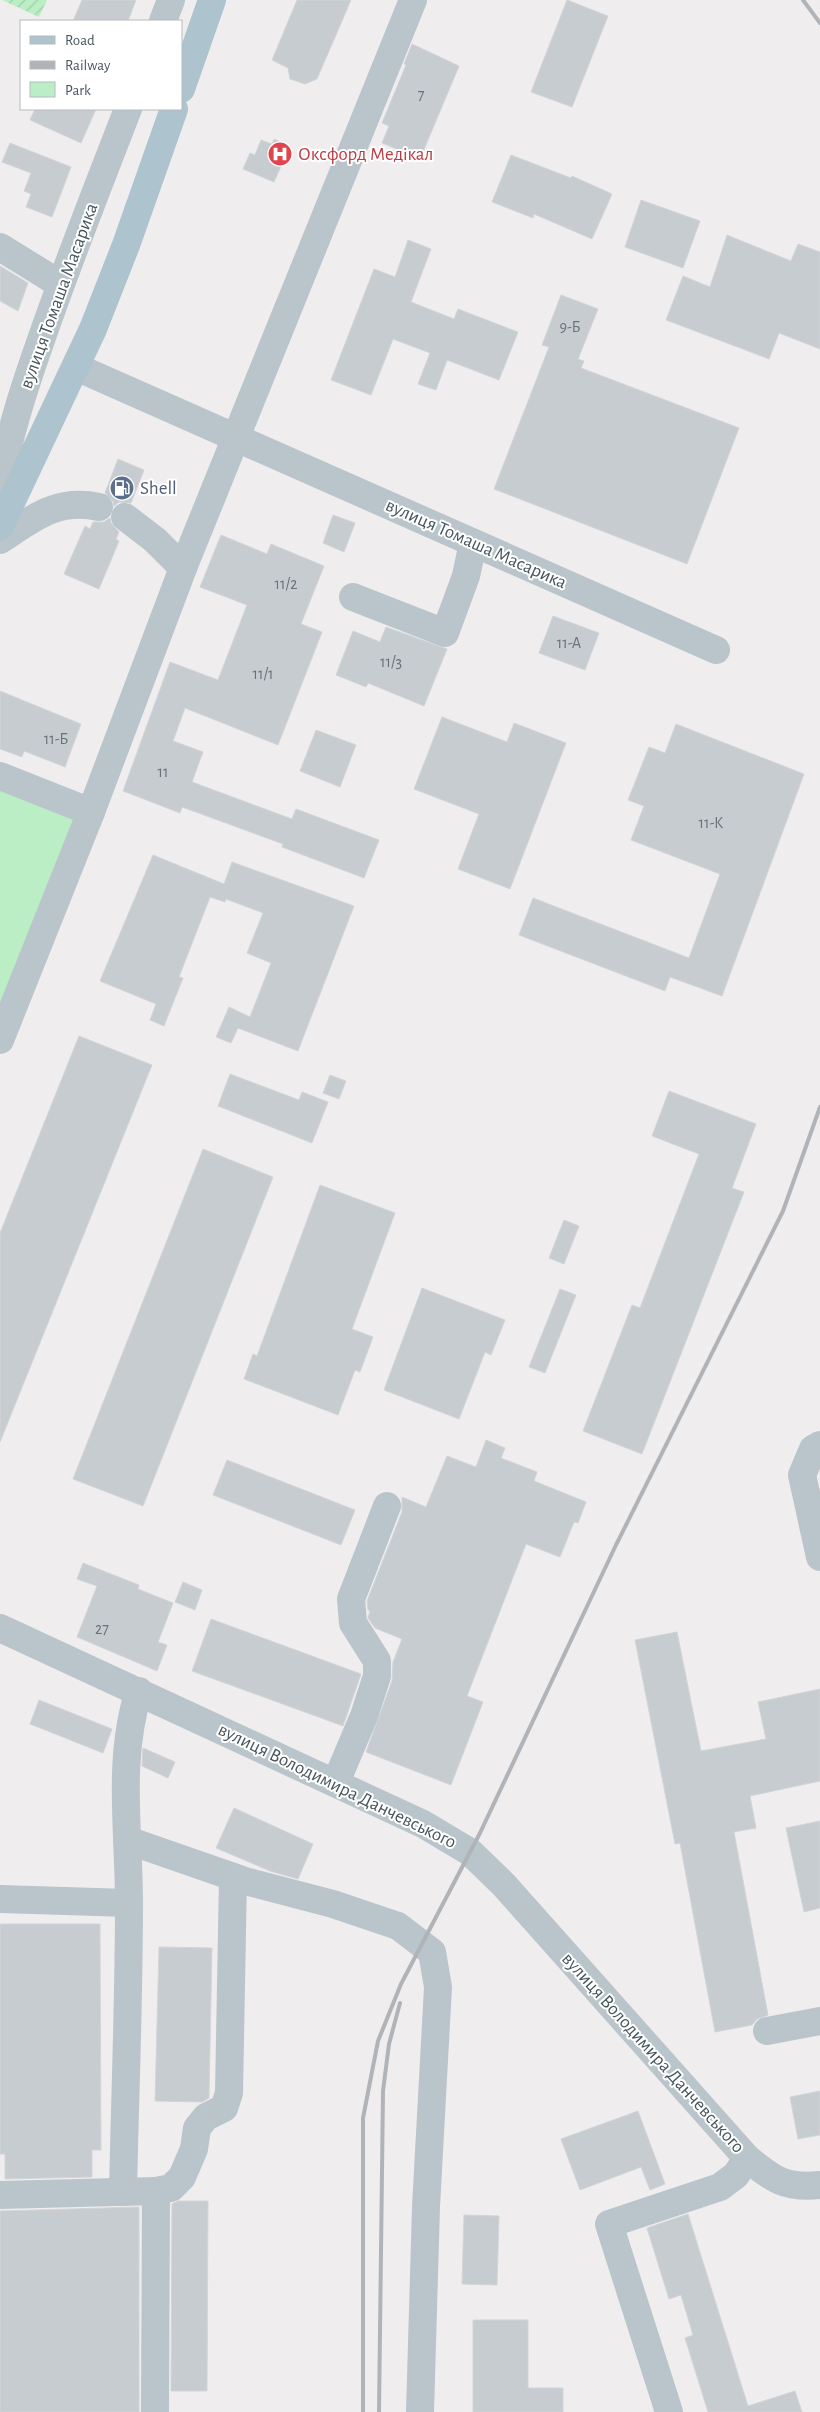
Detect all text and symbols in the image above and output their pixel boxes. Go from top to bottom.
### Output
legend [20,20,182,110]
text: Road [65,33,95,48]
text: Railway [65,58,111,73]
text: Park [65,83,91,98]
house number: 7 [418,87,425,103]
hospital icon: Оксфорд Медікал [267,141,293,167]
place label: Оксфорд Медікал [298,145,433,164]
street label: вулиця Томаша Масарика [17,200,102,391]
house number: 9-Б [559,319,581,335]
fuel station icon: Shell [109,475,135,501]
place label: Shell [140,479,177,498]
street label: вулиця Томаша Масарика [383,495,570,593]
house number: 11/2 [275,576,297,592]
house number: 11-А [557,635,582,651]
house number: 11/3 [380,654,402,670]
house number: 11/1 [252,666,274,682]
house number: 11-Б [44,731,68,747]
house number: 11 [157,764,169,780]
house number: 11-К [699,815,723,831]
house number: 27 [95,1621,109,1637]
street label: вулиця Володимира Данчевського [215,1720,459,1852]
street label: вулиця Володимира Данчевського [558,1949,748,2157]

